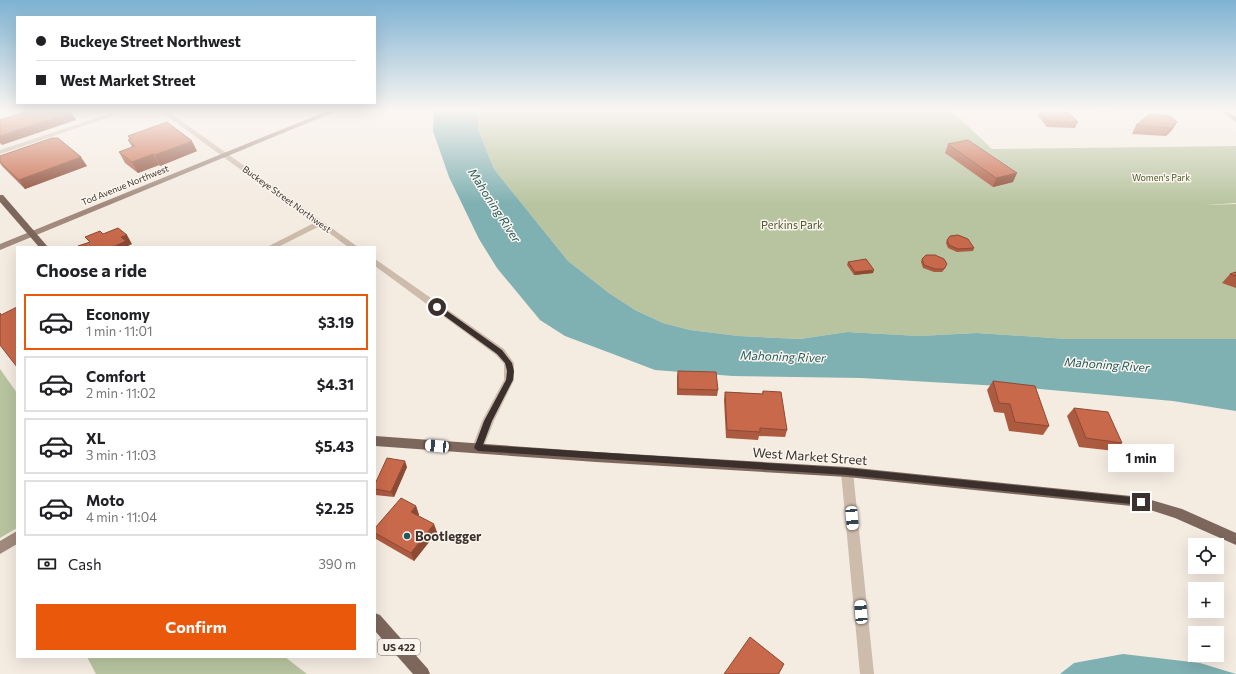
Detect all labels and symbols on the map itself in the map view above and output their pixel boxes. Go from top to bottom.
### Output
street label: Tod Avenue Northwest [80,162,171,208]
street label: Buckeye Street Northwest [241,163,334,235]
water label: Mahoning River [466,165,525,246]
park label: Women's Park [1132,172,1190,183]
park label: Perkins Park [761,218,823,231]
route start [428,298,446,316]
water label: Mahoning River [740,348,827,365]
water label: Mahoning River [1064,354,1151,374]
car [425,439,449,453]
street label: West Market Street [752,444,868,468]
callout: 1 min [1108,444,1174,472]
route end [1132,493,1150,511]
car [845,506,859,530]
place label: Bootlegger [415,528,482,544]
marker: Bootlegger [402,531,412,541]
car [854,600,868,624]
road number: US 422 [378,639,420,655]

